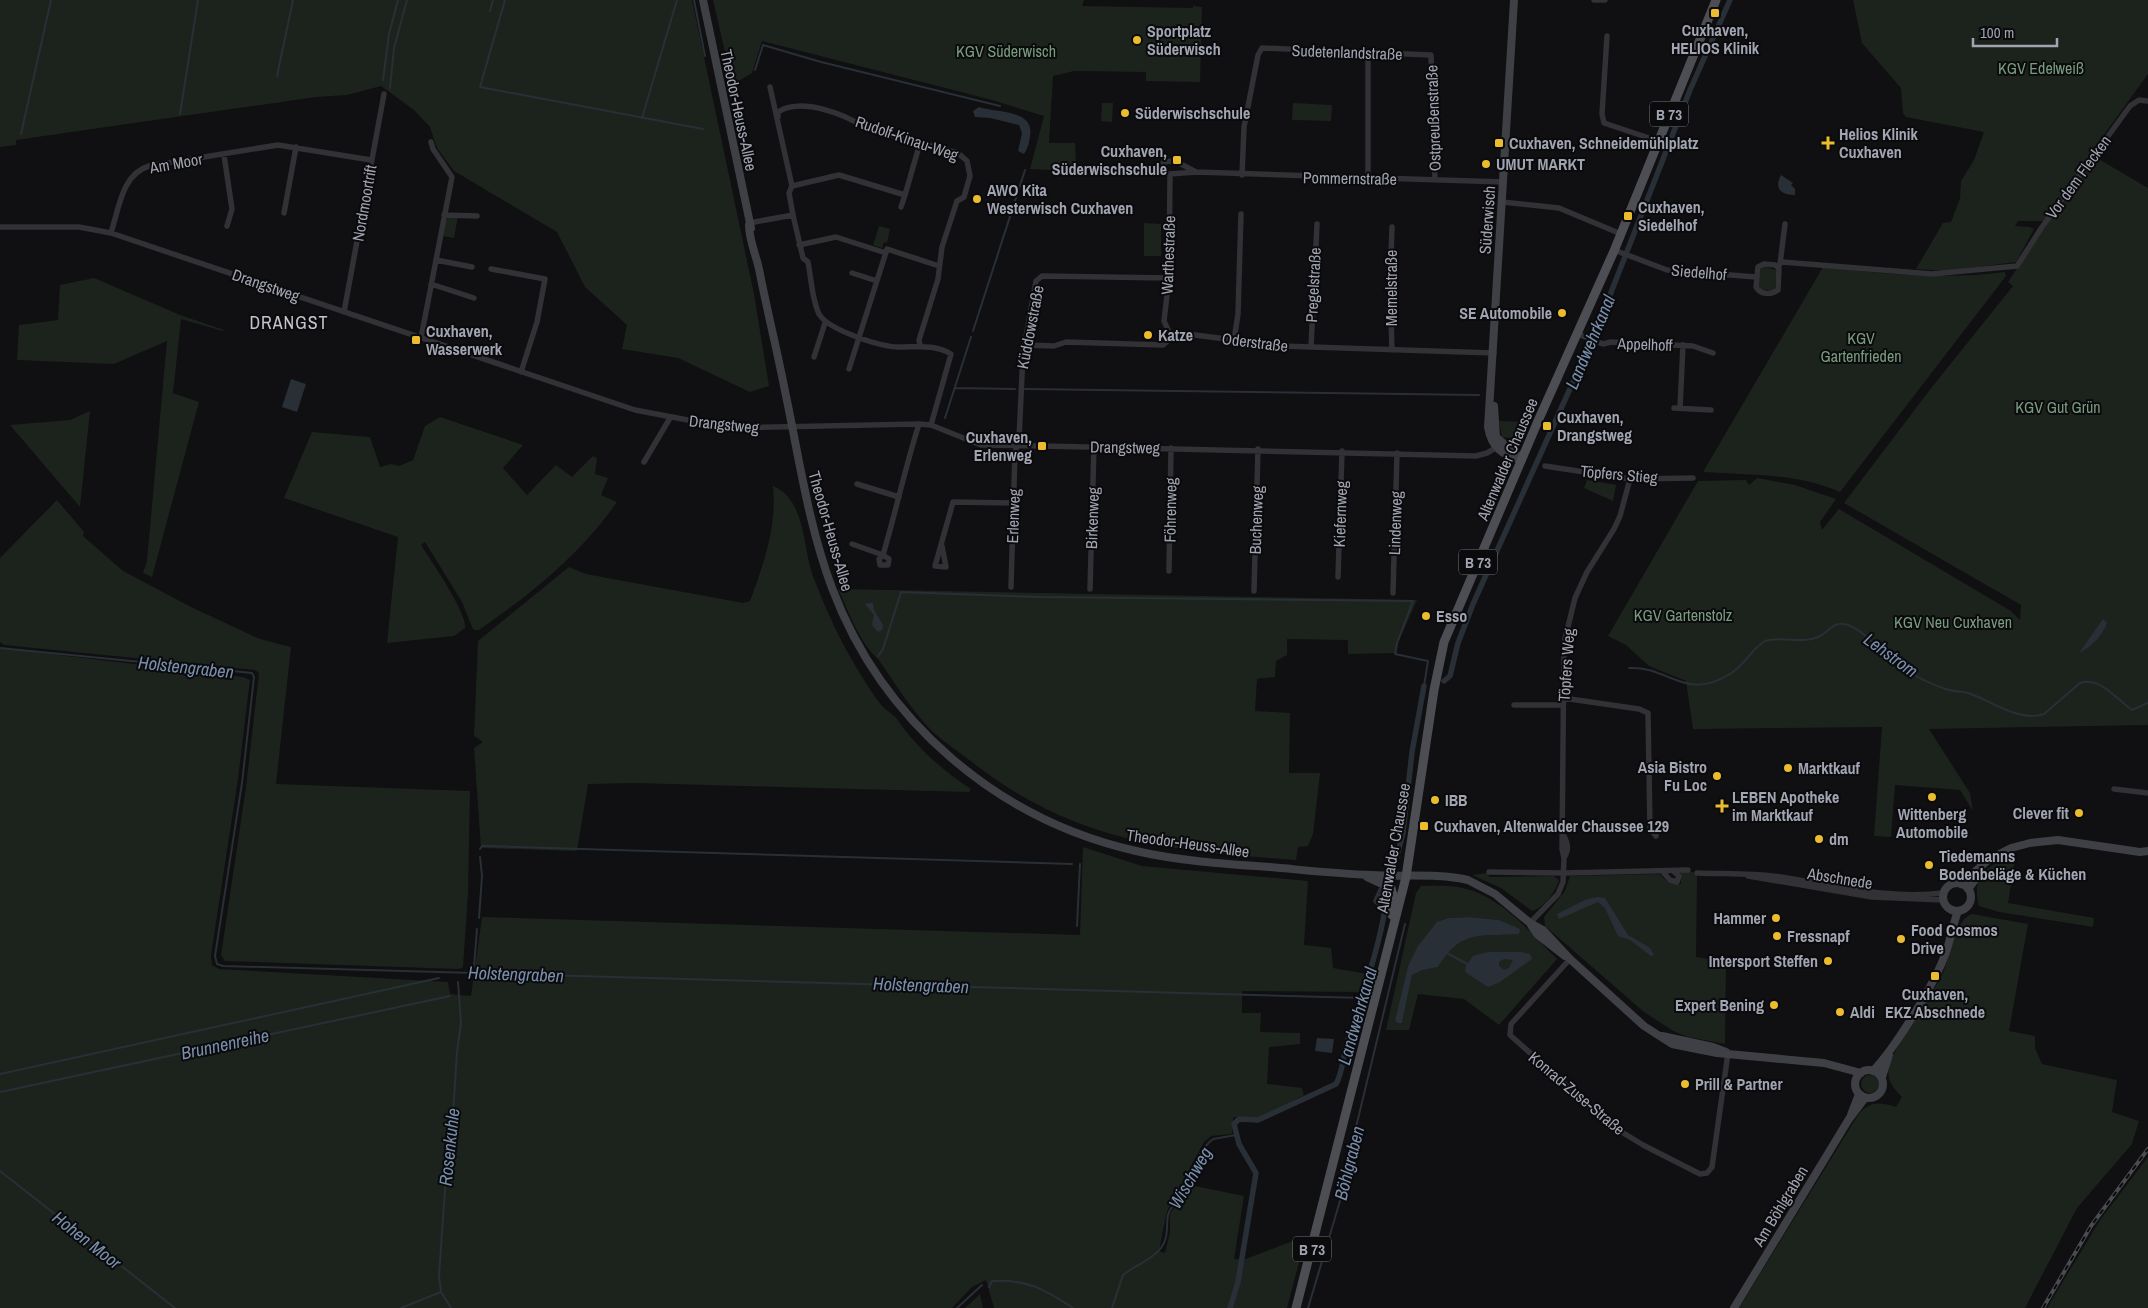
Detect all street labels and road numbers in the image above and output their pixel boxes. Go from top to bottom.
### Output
street label: Sudetenlandstraße [1291,39,1403,65]
street label: Theodor-Heuss-Allee [715,47,763,173]
street label: Ostpreußenstraße [1420,64,1446,172]
road number: B 73 [1650,102,1688,126]
street label: Rudolf-Kinau-Weg [853,110,962,166]
street label: Vor dem Flecken [2040,131,2116,223]
street label: Am Moor [147,147,205,179]
street label: Nordmoortrift [346,163,382,243]
street label: Pommernstraße [1303,166,1397,190]
street label: Süderwisch [1474,185,1500,255]
street label: Warthestraße [1156,215,1180,295]
street label: Pregelstraße [1300,247,1326,323]
street label: Memelstraße [1380,250,1402,326]
street label: Siedelhof [1670,259,1728,285]
street label: Drangstweg [229,263,303,307]
street label: Küddowstraße [1011,283,1049,371]
street label: Oderstraße [1221,327,1289,357]
street label: Appelhoff [1616,332,1674,356]
street label: Altenwalder Chaussee [1471,394,1543,525]
street label: Drangstweg [688,409,761,439]
street label: Drangstweg [1090,435,1161,459]
street label: Töpfers Stieg [1580,460,1659,488]
street label: Theodor-Heuss-Allee [803,468,859,594]
street label: Föhrenweg [1158,477,1182,543]
street label: Kiefernweg [1328,480,1352,548]
street label: Buchenweg [1244,485,1268,555]
street label: Birkenweg [1080,486,1104,549]
street label: Erlenweg [1001,488,1025,544]
street label: Lindenweg [1383,490,1407,555]
road number: B 73 [1459,550,1497,574]
street label: Töpfers Weg [1552,627,1580,702]
street label: Altenwalder Chaussee [1371,781,1415,916]
street label: Theodor-Heuss-Allee [1125,823,1251,863]
street label: Abschnede [1805,862,1874,894]
street label: Konrad-Zuse-Straße [1524,1046,1630,1140]
street label: Am Böhlgraben [1747,1162,1813,1251]
road number: B 73 [1293,1236,1331,1262]

